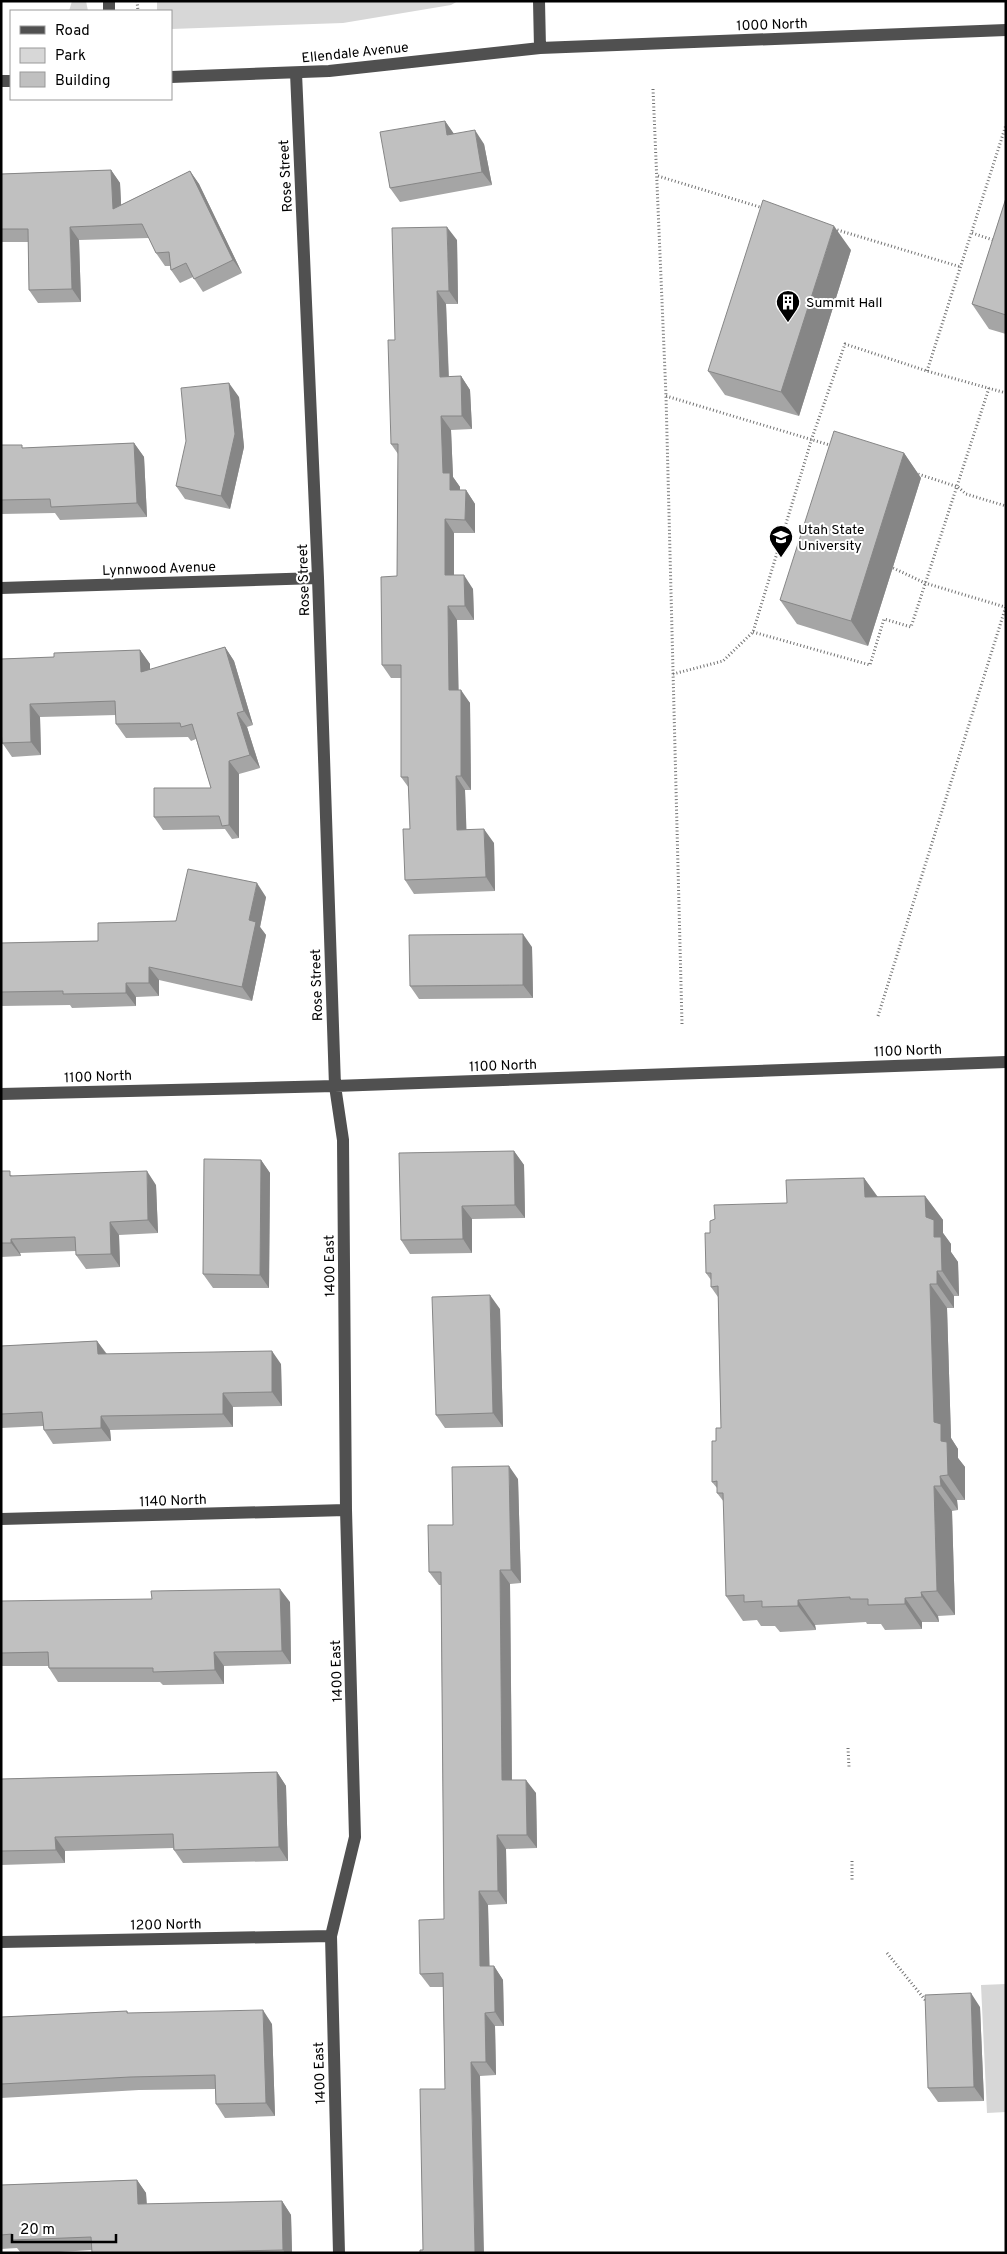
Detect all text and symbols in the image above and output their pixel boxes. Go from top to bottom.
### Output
legend [10,10,172,100]
street label: 1000 North [736,16,808,35]
text: Road [55,22,90,41]
street label: Ellendale Avenue [301,39,409,68]
text: Park [55,47,86,66]
text: Building [55,72,110,91]
street label: Rose Street [276,139,297,213]
building icon: Summit Hall [775,289,801,323]
place label: Summit Hall [806,295,882,312]
place label: Utah State University [798,522,865,555]
school or university icon: Utah State University [768,524,794,558]
street label: Rose Street [295,543,314,616]
street label: Lynnwood Avenue [102,559,216,580]
street label: Rose Street [308,948,327,1021]
street label: 1100 North [874,1042,942,1061]
street label: 1100 North [469,1057,537,1076]
street label: 1100 North [64,1068,132,1087]
street label: 1400 East [321,1235,340,1297]
street label: 1140 North [139,1492,207,1511]
street label: 1400 East [328,1640,347,1702]
street label: 1200 North [130,1916,202,1935]
street label: 1400 East [311,2042,330,2104]
scale bar [12,2212,116,2244]
text: 20 m [20,2221,55,2240]

